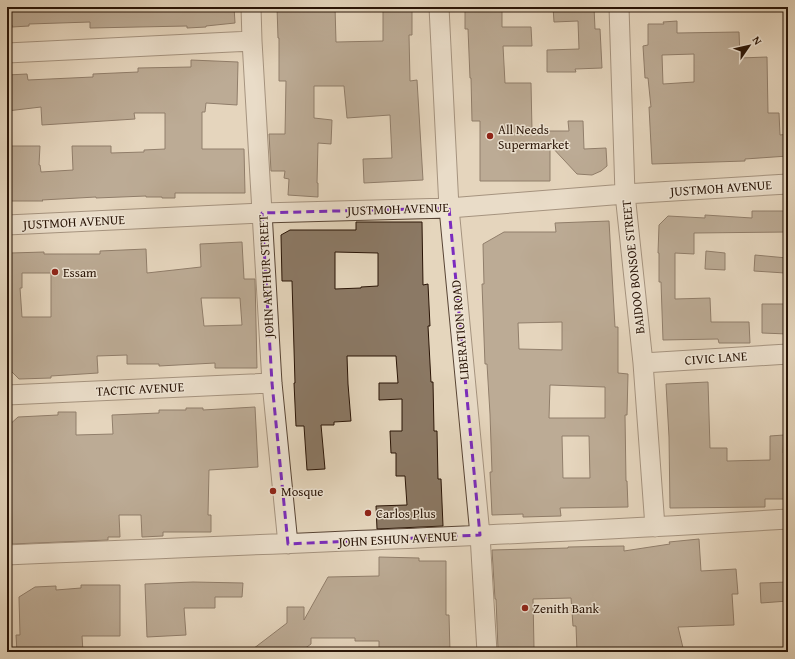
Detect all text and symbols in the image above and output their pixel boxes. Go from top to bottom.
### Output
north arrow [729,26,769,66]
text: N [749,33,766,48]
place label: All Needs Supermarket [498,120,569,154]
marker: All Needs Supermarket [485,131,495,141]
street label: JUSTMOH AVENUE [667,175,773,201]
street label: JUSTMOH AVENUE [345,198,450,220]
street label: BAIDOO BONSOE STREET [616,198,649,335]
street label: JUSTMOH AVENUE [21,210,126,234]
street label: JOHN ARTHUR STREET [253,213,279,340]
place label: Essam [63,263,97,282]
marker: Essam [50,267,60,277]
street label: LIBERATION ROAD [446,279,474,381]
street label: CIVIC LANE [684,346,748,370]
street label: TACTIC AVENUE [96,377,185,401]
place label: Mosque [281,482,323,501]
marker: Mosque [268,486,278,496]
place label: Carlos Plus [376,504,436,523]
marker: Carlos Plus [363,508,373,518]
street label: JOHN ESHUN AVENUE [336,526,458,552]
place label: Zenith Bank [533,599,600,618]
marker: Zenith Bank [520,603,530,613]

